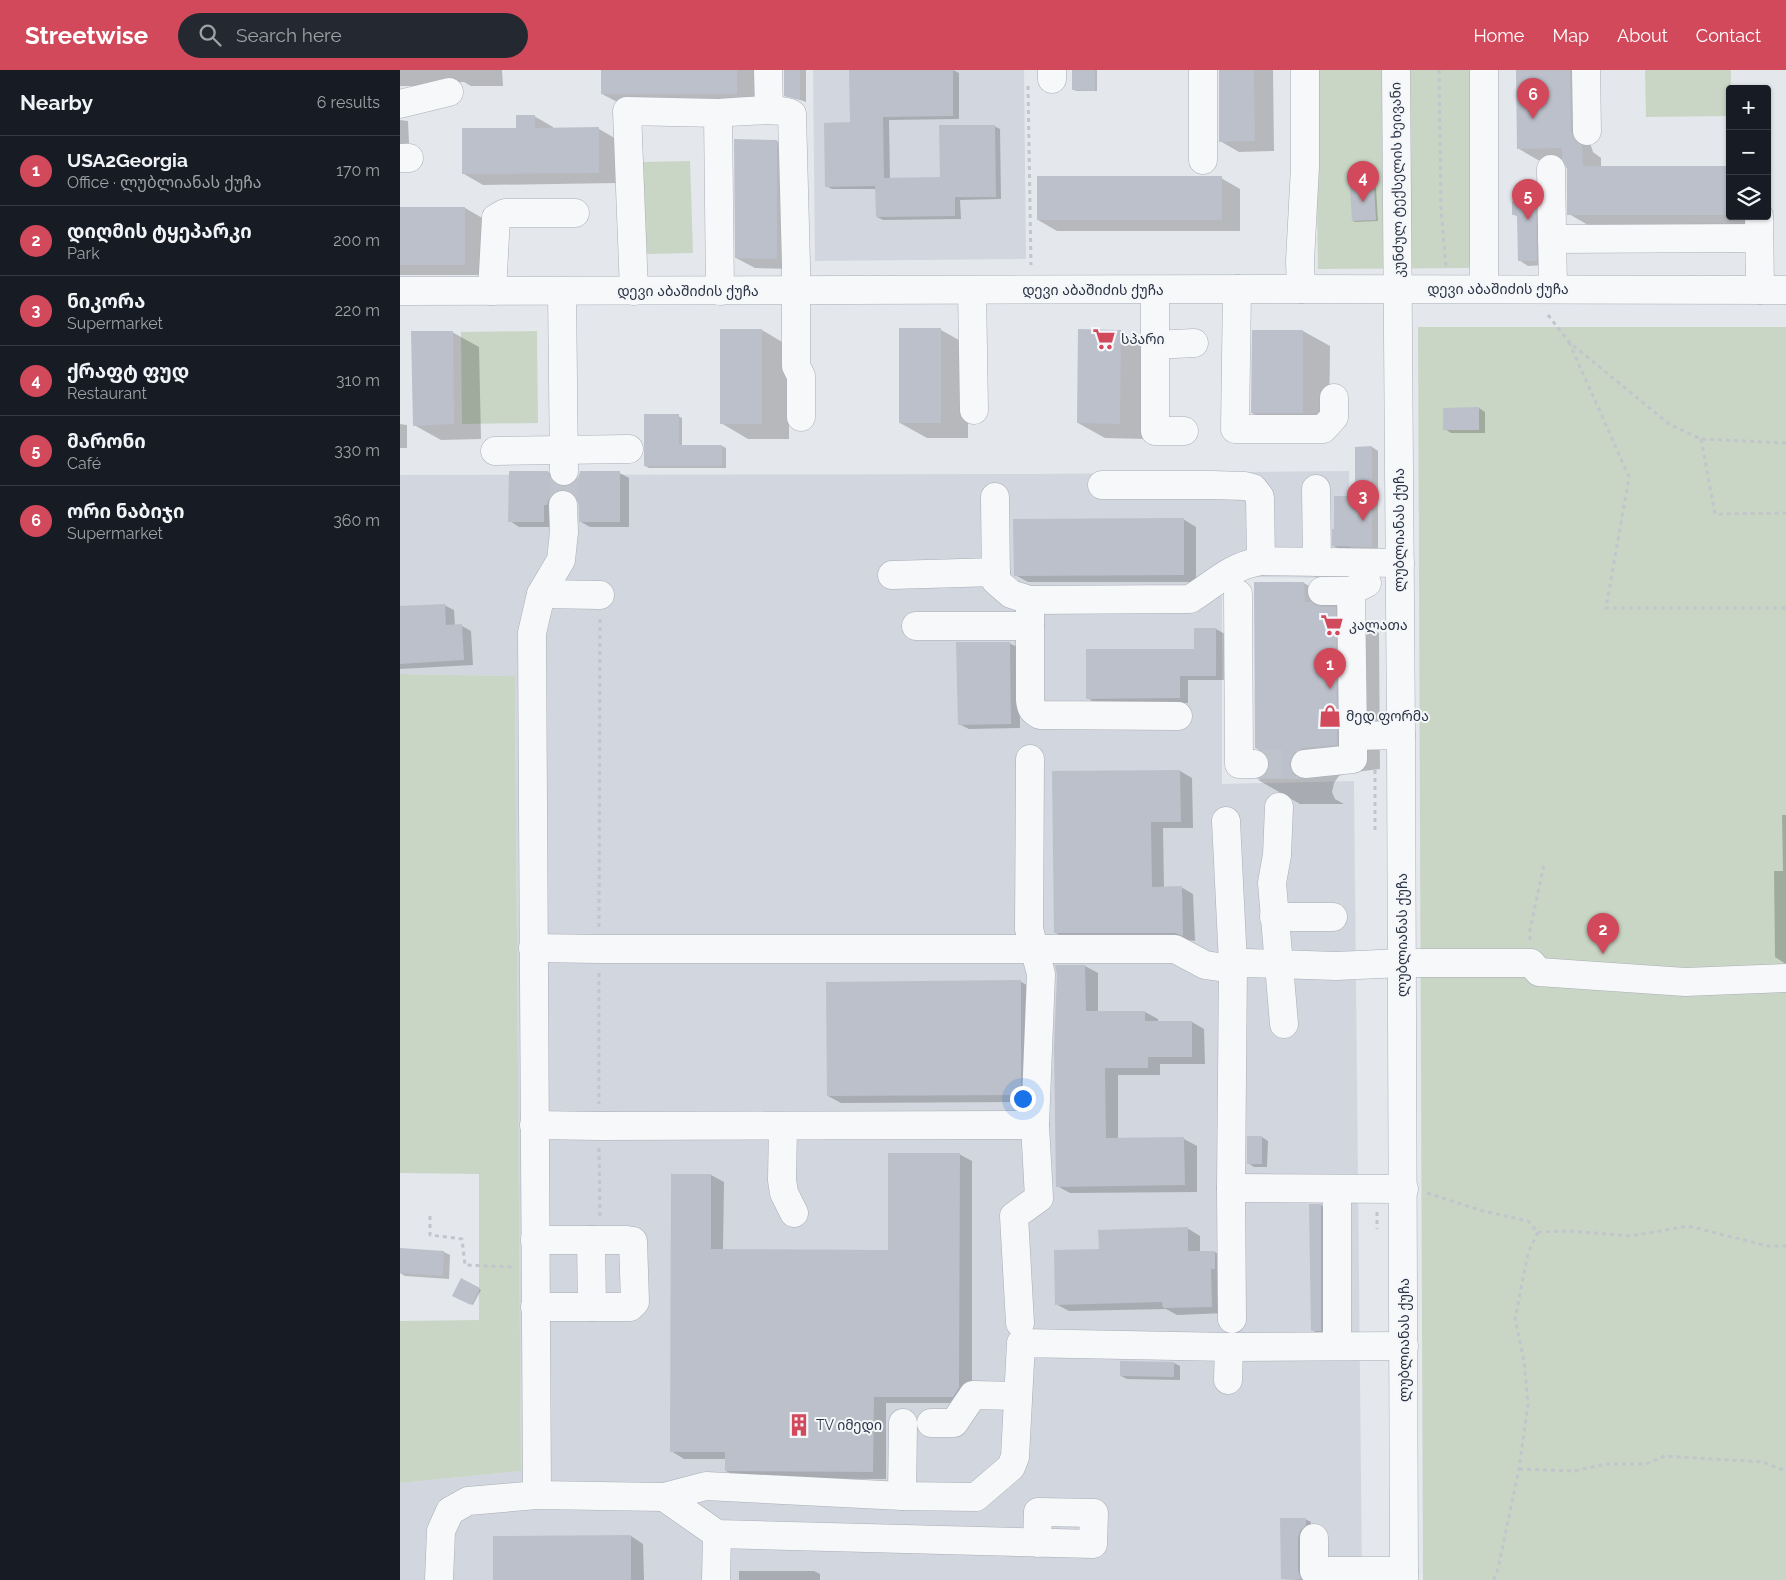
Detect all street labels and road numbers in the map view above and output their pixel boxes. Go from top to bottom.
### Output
street label: კუნძულ ტექსელის ხეივანი [1387,82,1408,278]
street label: დევი აბაშიძის ქუჩა [1427,281,1569,298]
street label: დევი აბაშიძის ქუჩა [1022,282,1164,299]
street label: დევი აბაშიძის ქუჩა [617,283,759,300]
street label: ლუბლიანას ქუჩა [1391,468,1408,592]
street label: ლუბლიანას ქუჩა [1394,873,1411,997]
street label: ლუბლიანას ქუჩა [1396,1278,1413,1402]

